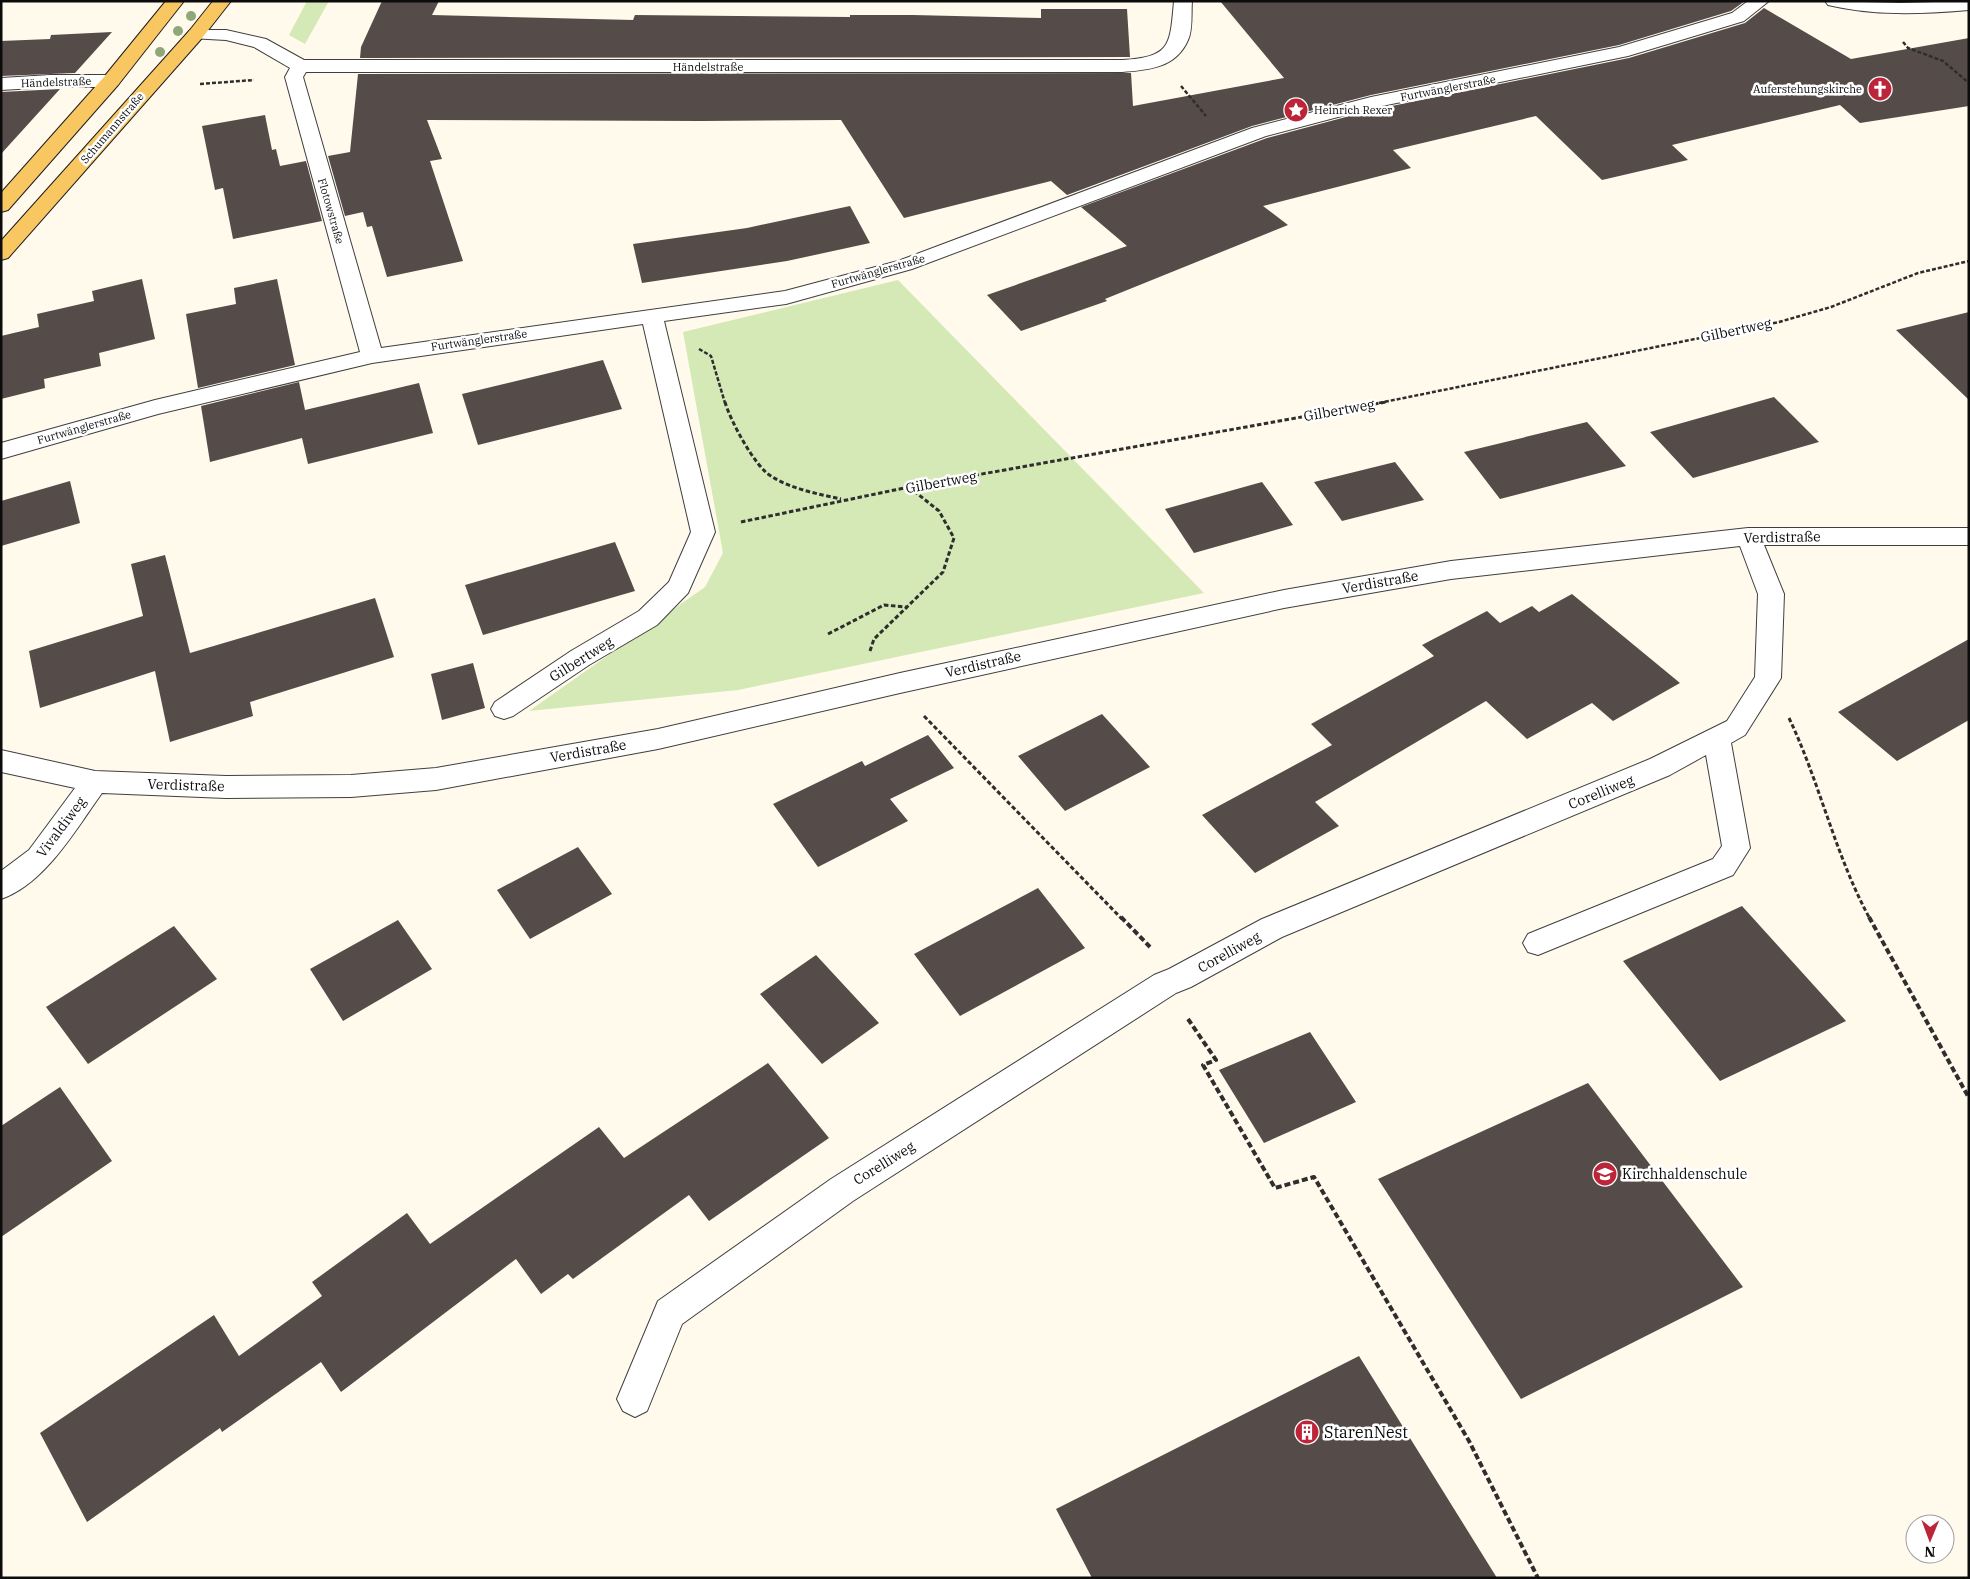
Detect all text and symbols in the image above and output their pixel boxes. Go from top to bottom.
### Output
street label: Händelstraße [673,60,743,74]
street label: Furtwänglerstraße [1399,72,1497,104]
street label: Händelstraße [20,74,92,90]
church icon: Auferstehungskirche [1867,76,1893,102]
place label: Auferstehungskirche [1753,82,1862,96]
street label: Schumannstraße [77,90,147,166]
place icon: Heinrich Rexer [1283,97,1309,123]
place label: Heinrich Rexer [1314,103,1392,117]
street label: Flotowstraße [315,176,347,246]
street label: Furtwänglerstraße [830,251,927,291]
street label: Gilbertweg [1699,314,1773,346]
street label: Furtwänglerstraße [430,326,528,354]
street label: Gilbertweg [1302,395,1376,425]
street label: Furtwänglerstraße [36,407,133,447]
street label: Gilbertweg [904,467,978,497]
street label: Verdistraße [1743,527,1821,547]
street label: Verdistraße [1340,566,1420,598]
street label: Gilbertweg [546,632,617,686]
street label: Verdistraße [943,647,1023,681]
street label: Verdistraße [548,735,628,767]
street label: Corelliweg [1566,771,1637,813]
street label: Verdistraße [147,775,225,795]
street label: Vivaldiweg [32,793,90,861]
street label: Corelliweg [1194,927,1264,977]
street label: Corelliweg [850,1137,918,1189]
school or university icon: Kirchhaldenschule [1592,1161,1618,1187]
place label: Kirchhaldenschule [1622,1165,1747,1183]
building icon: StarenNest [1294,1419,1320,1445]
place label: StarenNest [1324,1422,1408,1442]
north arrow [1905,1514,1955,1564]
text: N [1924,1543,1935,1561]

